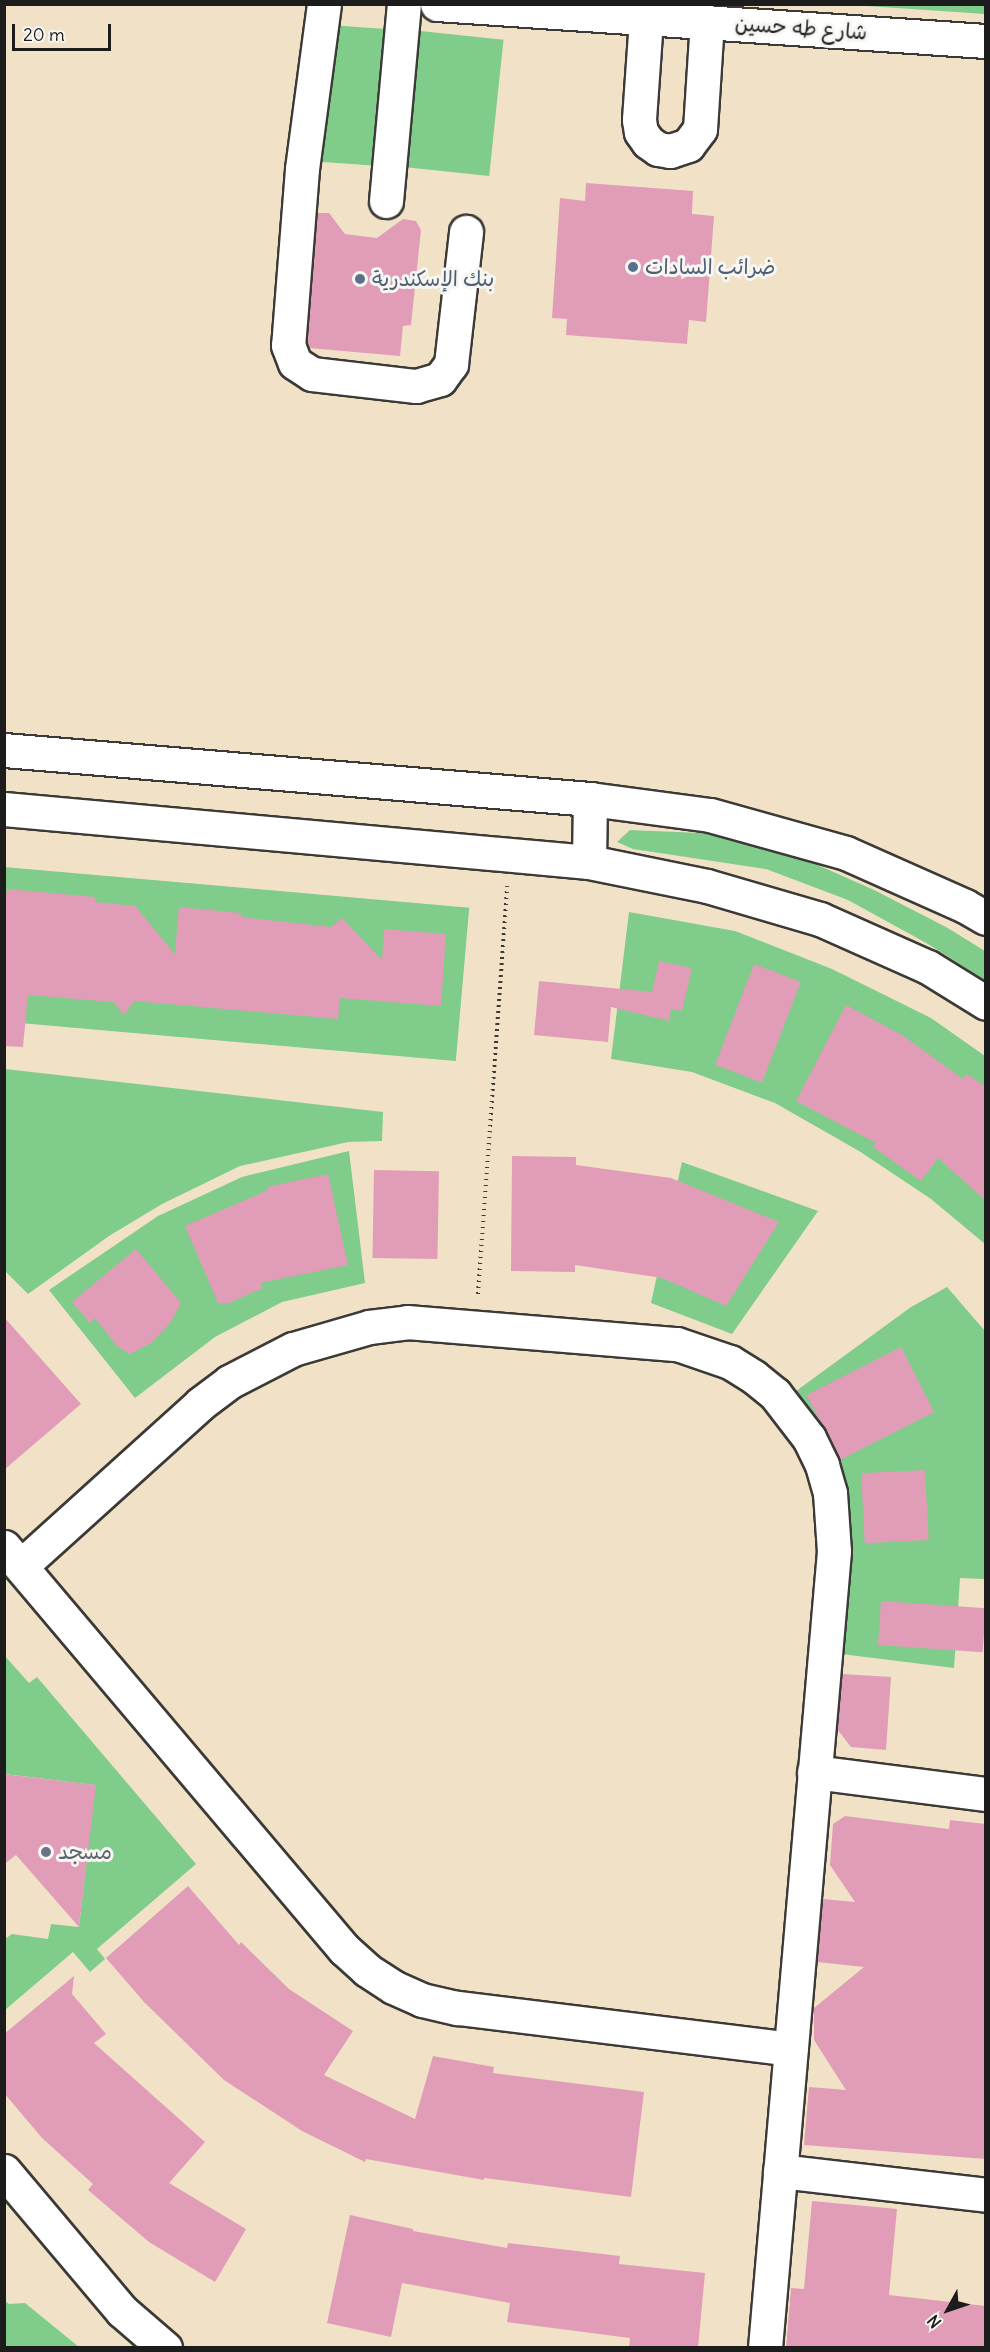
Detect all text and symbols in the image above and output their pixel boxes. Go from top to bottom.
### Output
street label: شارع طه حسين [734,11,868,45]
scale bar [15,12,114,50]
text: 20 m [23,23,65,46]
place label: ضرائب السادات [645,254,775,280]
marker: ضرائب السادات [626,260,640,274]
place label: بنك الإسكندرية [372,266,494,292]
marker: بنك الإسكندرية [353,272,367,286]
place label: مسجد [58,1839,112,1865]
marker: مسجد [39,1845,53,1859]
north arrow [918,2280,978,2340]
text: N [923,2311,945,2332]

